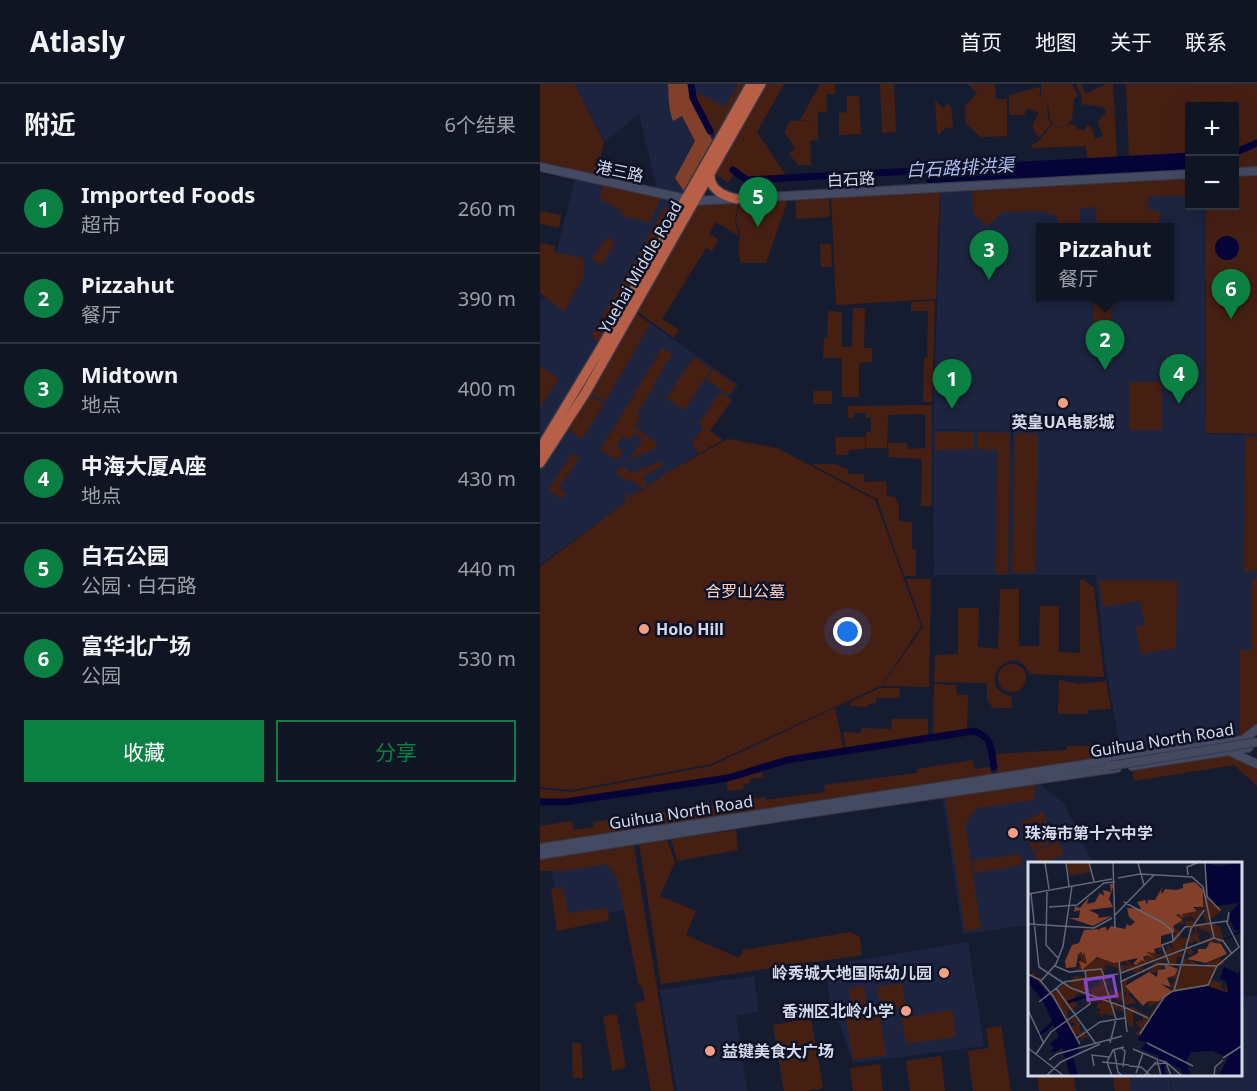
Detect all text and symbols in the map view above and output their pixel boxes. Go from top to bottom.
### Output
text: Atlasly [30,22,125,60]
text: 首页 [960,28,1002,56]
text: 地图 [1035,28,1077,56]
text: 关于 [1110,28,1152,56]
text: 联系 [1185,28,1227,56]
map controls [1185,102,1239,210]
button: + [1185,102,1239,156]
text: 附近 [24,106,76,142]
text: 6个结果 [445,111,516,138]
water label: 白石路排洪渠 [905,152,1017,182]
street label: 港三路 [594,155,646,187]
button: − [1185,156,1239,210]
street label: 白石路 [826,167,876,191]
pin: 5 [738,178,778,227]
text: Imported Foods [81,179,255,209]
text: 1 [38,195,49,222]
text: 260 m [458,195,516,222]
street label: Yuehai Middle Road [593,197,687,337]
text: 超市 [81,211,121,238]
popup [1036,223,1174,301]
pin: 3 [970,230,1008,280]
text: Pizzahut [1058,233,1152,263]
text: 餐厅 [1058,265,1098,292]
text: Pizzahut [81,269,174,299]
pin: 6 [1212,270,1250,319]
text: 2 [38,285,49,312]
text: 390 m [458,285,516,312]
text: 餐厅 [81,301,121,328]
pin: 2 [1086,320,1124,370]
pin: 4 [1160,354,1198,404]
text: Midtown [81,359,178,389]
pin: 1 [932,360,972,409]
text: 3 [38,375,49,402]
text: 400 m [458,375,516,402]
text: 地点 [81,391,121,418]
marker: 英皇UA电影城 [1056,396,1070,410]
place label: 英皇UA电影城 [1011,411,1115,433]
text: 中海大厦A座 [81,450,206,480]
text: 4 [38,465,49,492]
text: 430 m [458,465,516,492]
text: 地点 [81,482,121,509]
text: 白石公园 [81,540,169,570]
text: 5 [38,555,49,582]
text: 440 m [458,555,516,582]
text: 公园 · 白石路 [81,572,197,599]
park label: 合罗山公墓 [705,580,785,602]
your location [833,617,862,646]
place label: Holo Hill [656,618,724,640]
marker: Holo Hill [637,622,651,636]
text: 富华北广场 [81,630,191,660]
text: 6 [38,645,49,672]
text: 530 m [458,645,516,672]
text: 公园 [81,662,121,689]
street label: Guihua North Road [1089,718,1235,762]
button: 收藏 [24,720,264,782]
button: 分享 [276,720,516,782]
street label: Guihua North Road [608,790,754,834]
place label: 珠海市第十六中学 [1025,822,1153,844]
marker: 珠海市第十六中学 [1006,826,1020,840]
inset map [1028,862,1242,1076]
place label: 岭秀城大地国际幼儿园 [772,962,932,984]
marker: 岭秀城大地国际幼儿园 [937,966,951,980]
place label: 香洲区北岭小学 [782,1000,894,1022]
marker: 香洲区北岭小学 [899,1004,913,1018]
place label: 益键美食大广场 [722,1040,834,1062]
marker: 益键美食大广场 [703,1044,717,1058]

